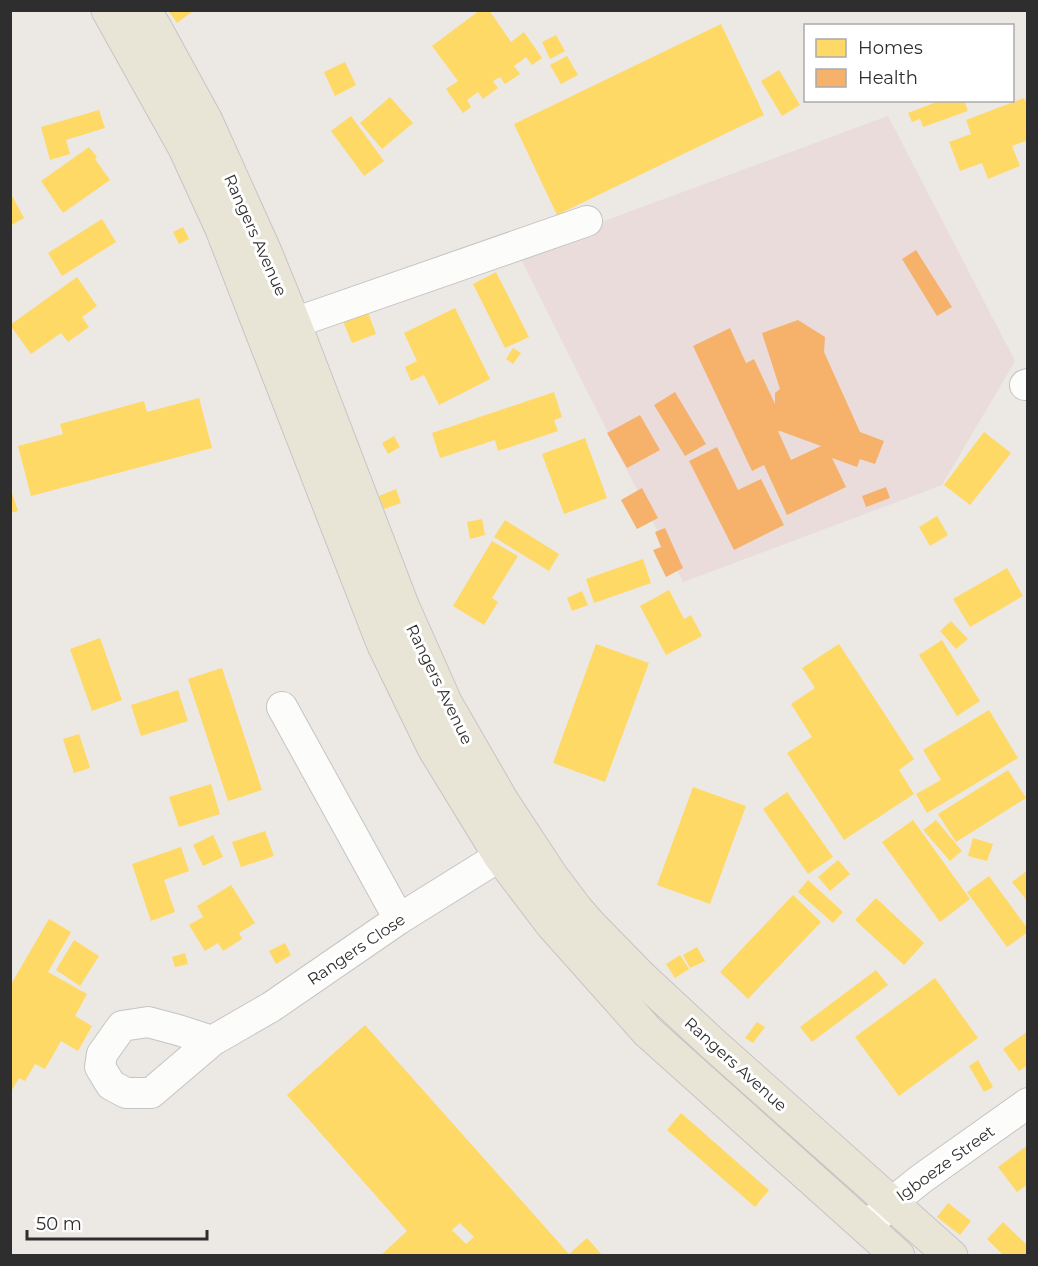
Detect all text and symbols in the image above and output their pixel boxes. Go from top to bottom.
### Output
legend [804,24,1014,102]
text: Homes [858,37,923,59]
text: Health [858,67,918,89]
street label: Rangers Avenue [220,171,291,299]
street label: Rangers Avenue [402,621,477,747]
street label: Rangers Close [304,910,409,989]
street label: Rangers Avenue [681,1013,791,1115]
street label: Igboeze Street [893,1121,998,1205]
scale bar [27,1203,207,1241]
text: 50 m [36,1213,82,1235]

